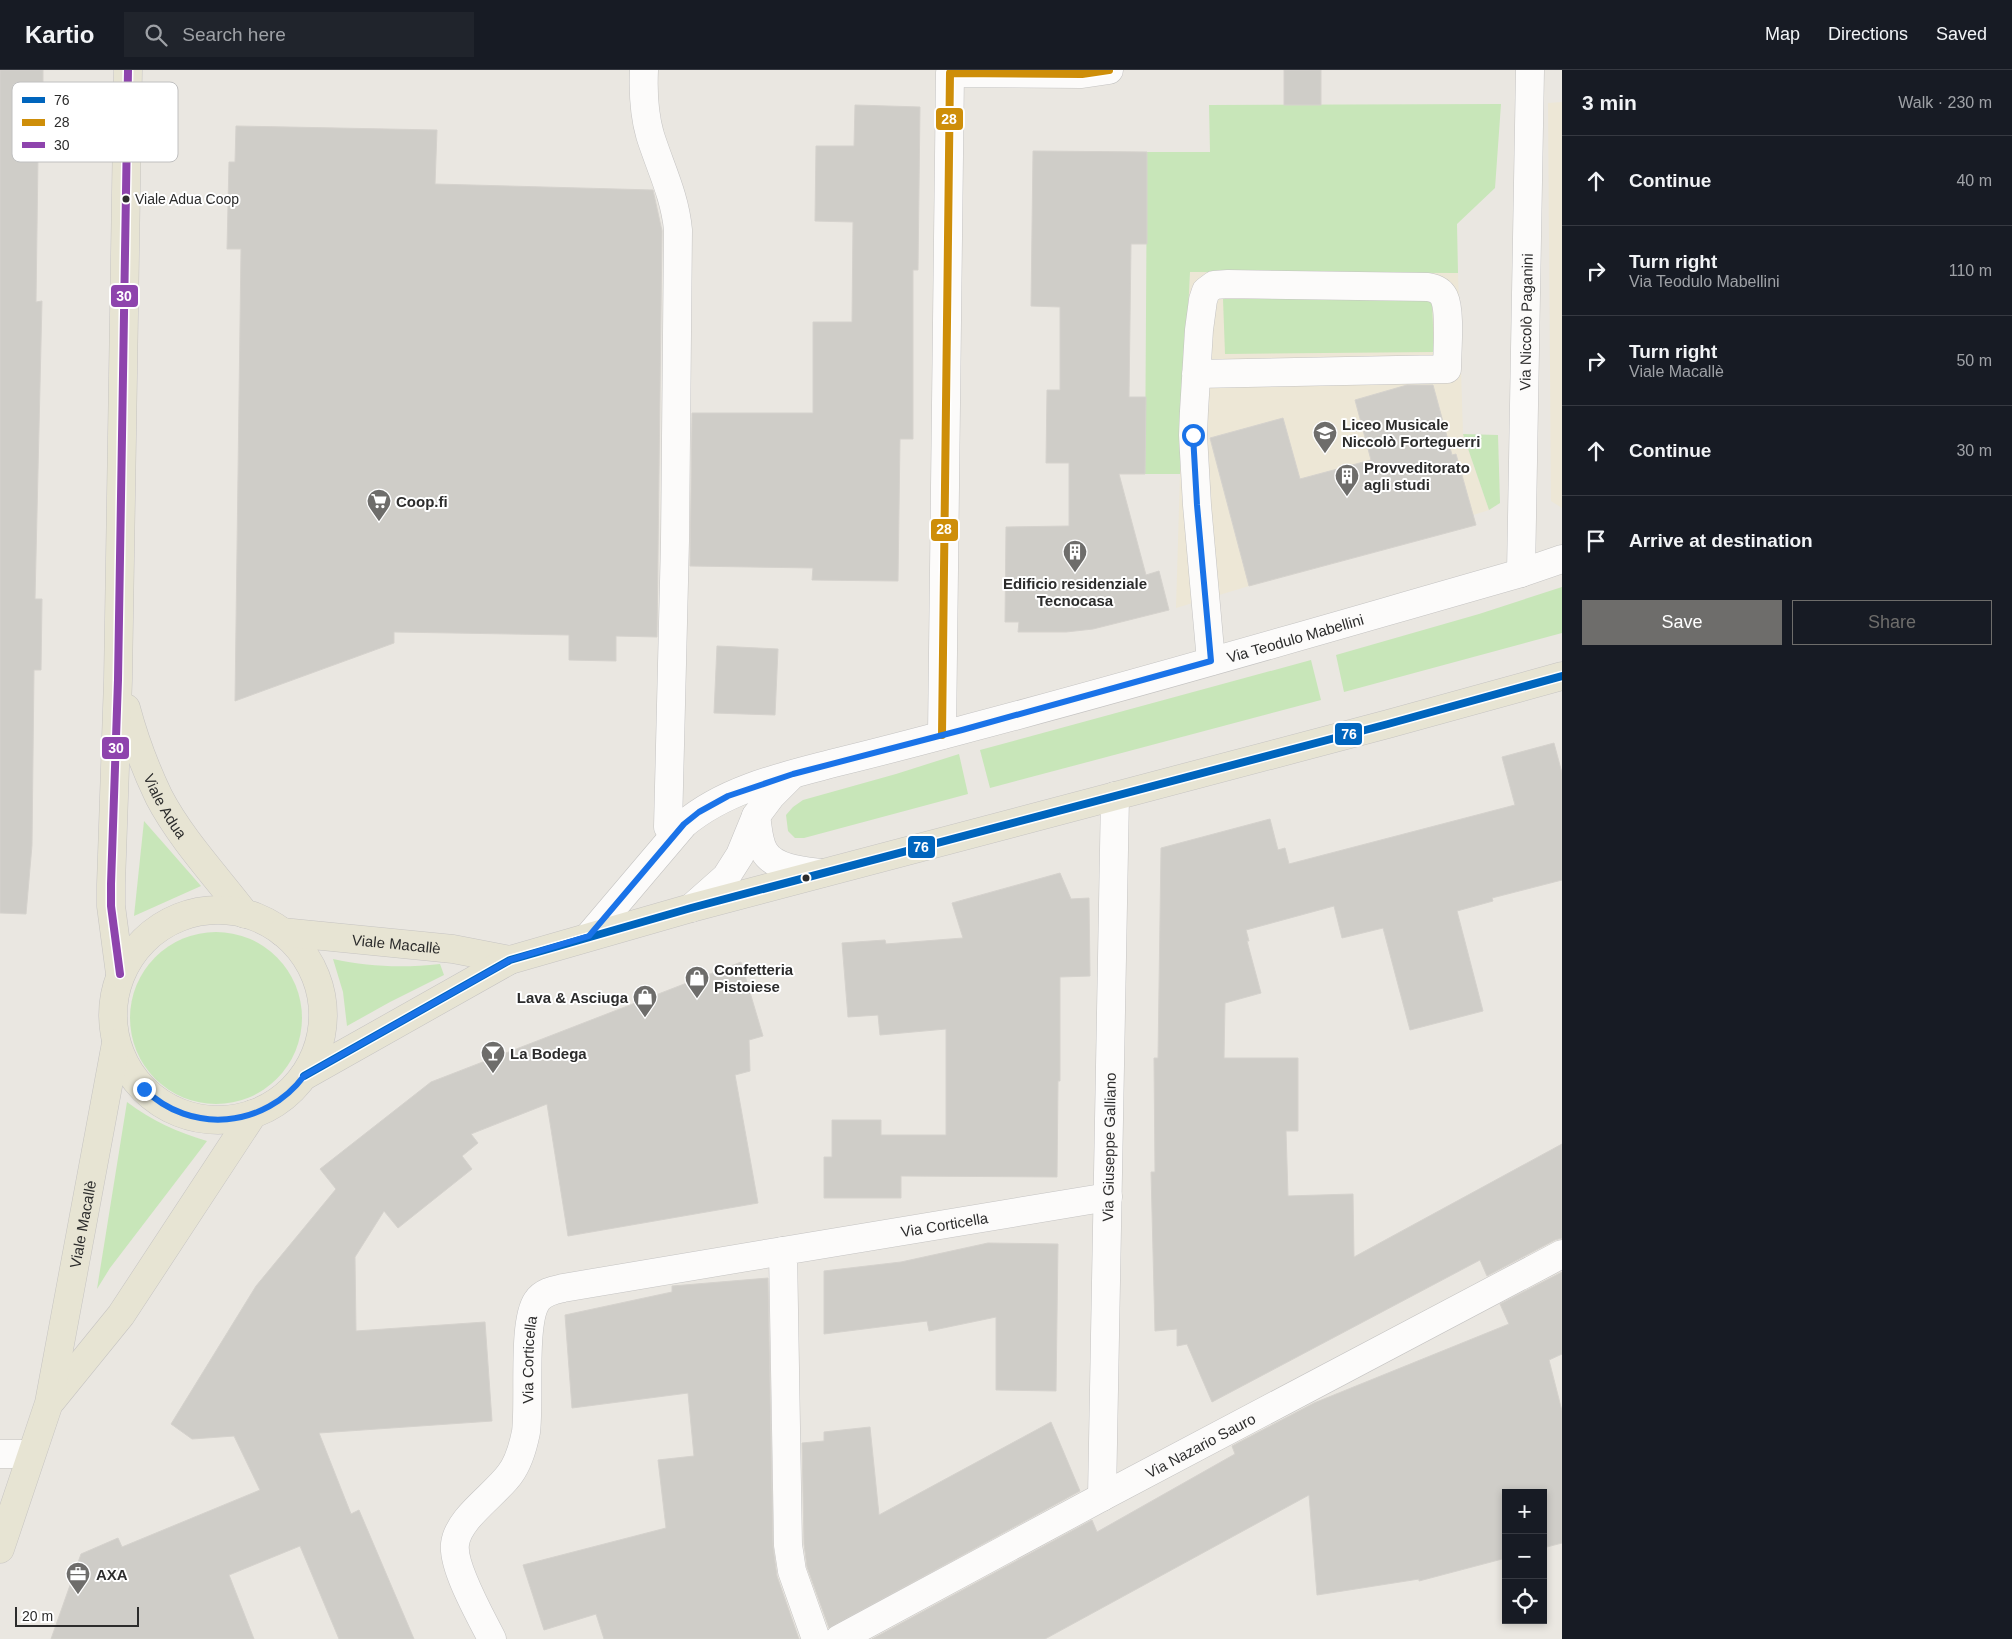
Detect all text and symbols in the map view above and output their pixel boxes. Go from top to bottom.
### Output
search box [124,12,474,57]
text: Kartio [25,21,94,48]
icon: search [142,21,170,49]
text: Search here [182,24,286,45]
text: Map [1765,24,1800,44]
text: Directions [1828,24,1908,44]
text: Saved [1936,24,1987,44]
legend [12,82,178,162]
text: 3 min [1582,91,1637,114]
text: 76 [54,92,70,108]
text: Walk · 230 m [1898,94,1992,111]
line badge: 28 [935,107,964,131]
text: 28 [941,111,957,127]
text: 28 [54,114,70,130]
text: 30 [54,137,70,153]
icon: ahead [1582,167,1610,195]
text: Continue [1629,170,1711,191]
text: 40 m [1956,172,1992,189]
place label: Viale Adua Coop [135,191,239,207]
marker: Viale Adua Coop [121,194,131,204]
text: Turn right [1629,251,1717,272]
street label: Via Niccolò Paganini [1516,253,1535,391]
icon: right [1582,257,1610,285]
text: 110 m [1949,262,1992,279]
text: Via Teodulo Mabellini [1629,273,1780,290]
line badge: 30 [110,284,139,308]
text: 30 [116,288,132,304]
text: Turn right [1629,341,1717,362]
icon: right [1582,347,1610,375]
text: 50 m [1956,352,1992,369]
text: Viale Macallè [1629,363,1724,380]
place label: Liceo Musicale Niccolò Forteguerri [1342,416,1480,450]
school or university icon: Liceo Musicale Niccolò Forteguerri [1312,420,1338,454]
route start [1182,424,1205,447]
icon: ahead [1582,437,1610,465]
text: Continue [1629,440,1711,461]
text: 30 m [1956,442,1992,459]
place label: Provveditorato agli studi [1364,459,1470,493]
building icon: Provveditorato agli studi [1334,463,1360,497]
supermarket icon: Coop.fi [366,488,392,522]
place label: Coop.fi [396,493,448,510]
line badge: 28 [930,518,959,542]
text: 28 [936,521,952,537]
icon: arrive [1582,527,1610,555]
text: Arrive at destination [1629,530,1813,551]
building icon: Edificio residenziale Tecnocasa [1062,539,1088,573]
place label: Edificio residenziale Tecnocasa [1003,575,1147,609]
button: Save [1582,600,1782,645]
button: Share [1792,600,1992,645]
street label: Via Teodulo Mabellini [1225,610,1365,665]
line badge: 76 [1334,722,1363,746]
text: 76 [1341,726,1357,742]
line badge: 30 [101,736,130,760]
text: 30 [108,740,124,756]
street label: Viale Adua [141,771,191,842]
line badge: 76 [907,835,936,859]
text: 76 [913,839,929,855]
unlabelled marker [801,873,811,883]
street label: Viale Macallè [351,931,442,956]
place label: Confetteria Pistoiese [714,961,794,995]
shop icon: Confetteria Pistoiese [684,965,710,999]
shop icon: Lava & Asciuga [632,984,658,1018]
place label: Lava & Asciuga [517,989,629,1006]
bar icon: La Bodega [480,1040,506,1074]
place label: La Bodega [510,1045,587,1062]
street label: Via Giuseppe Galliano [1099,1072,1118,1222]
route end [133,1078,156,1101]
street label: Viale Macallè [66,1179,99,1269]
street label: Via Corticella [899,1208,990,1240]
street label: Via Corticella [519,1313,540,1404]
street label: Via Nazario Sauro [1143,1409,1258,1481]
map controls [1502,1489,1547,1624]
button: + [1502,1489,1547,1534]
button: − [1502,1534,1547,1579]
office icon: AXA [65,1561,91,1595]
place label: AXA [96,1566,128,1583]
button: locate [1502,1579,1547,1624]
scale bar [15,1604,139,1627]
text: 20 m [22,1608,53,1624]

